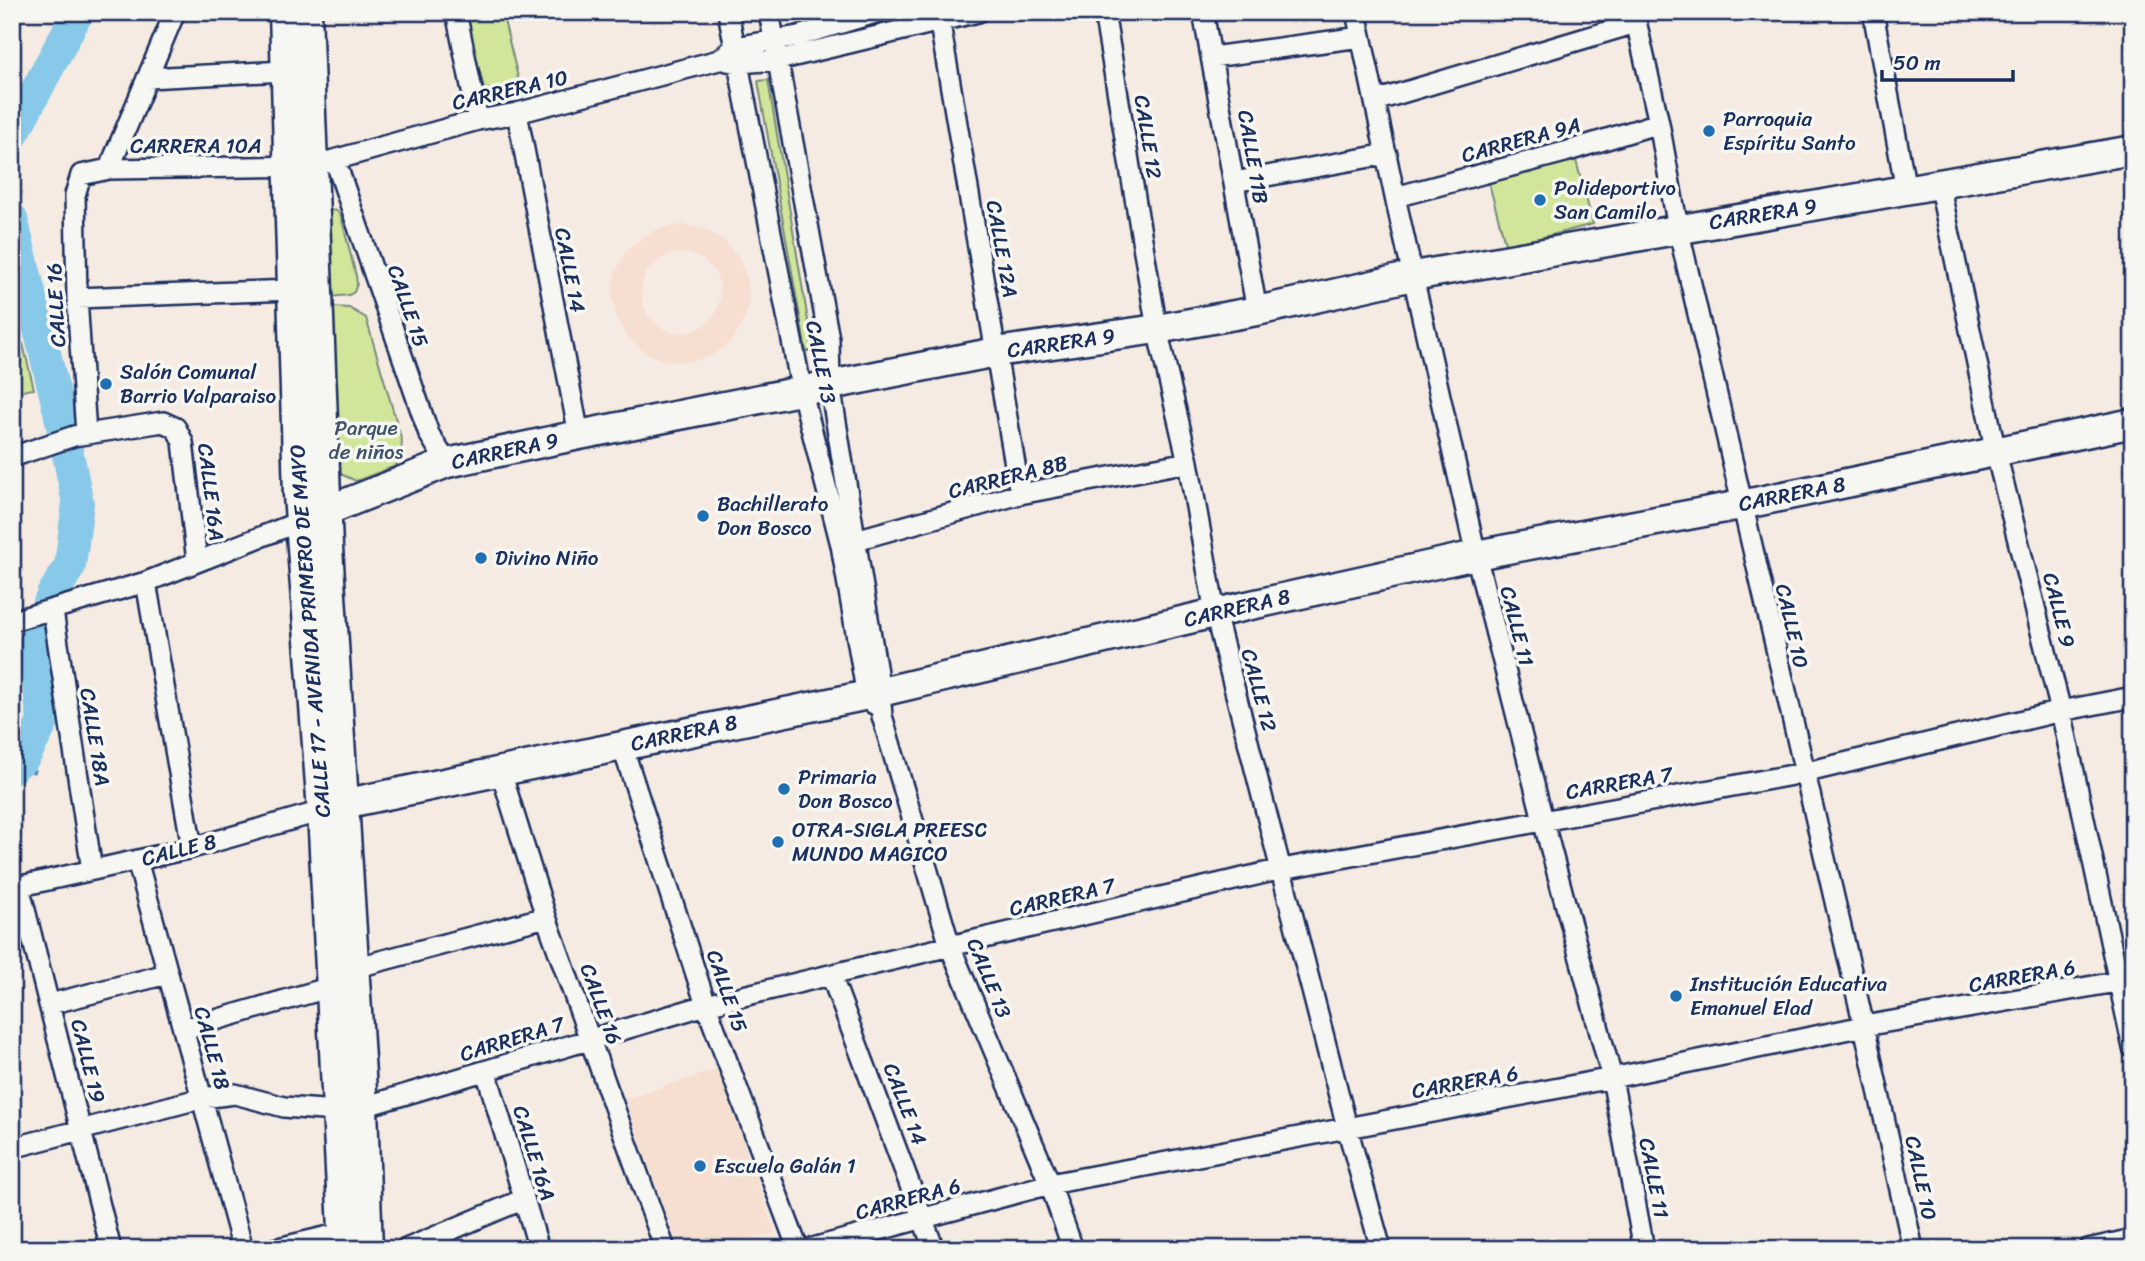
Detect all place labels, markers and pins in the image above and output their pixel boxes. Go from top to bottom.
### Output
place label: Parroquia Espíritu Santo [1723,100,1856,162]
marker: Parroquia Espíritu Santo [1701,123,1717,139]
place label: Polideportivo San Camilo [1554,169,1676,231]
marker: Polideportivo San Camilo [1532,192,1548,208]
place label: Salón Comunal Barrio Valparaiso [120,353,276,415]
marker: Salón Comunal Barrio Valparaiso [98,376,114,392]
place label: Bachillerato Don Bosco [717,485,829,547]
marker: Bachillerato Don Bosco [695,508,711,524]
place label: Divino Niño [495,539,599,577]
marker: Divino Niño [473,550,489,566]
place label: Primaria Don Bosco [798,758,893,820]
marker: Primaria Don Bosco [776,781,792,797]
place label: OTRA-SIGLA PREESC MUNDO MAGICO [792,811,987,873]
marker: OTRA-SIGLA PREESC MUNDO MAGICO [770,834,786,850]
place label: Institución Educativa Emanuel Elad [1689,965,1888,1027]
marker: Institución Educativa Emanuel Elad [1668,988,1684,1004]
place label: Escuela Galán 1 [714,1147,856,1185]
marker: Escuela Galán 1 [692,1158,708,1174]

